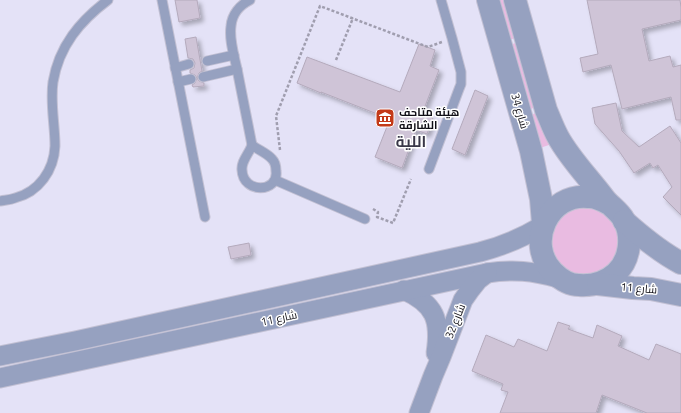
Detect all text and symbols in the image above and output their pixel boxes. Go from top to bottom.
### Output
street label: شارع 34 [507,92,531,131]
place label: هيئة متاحف الشارقة [399,106,460,132]
museum icon: هيئة متاحف الشارقة [374,107,396,129]
district label: اللية [396,133,426,150]
street label: شارع 11 [620,280,658,298]
street label: شارع 32 [443,302,469,341]
street label: شارع 11 [260,308,298,330]

